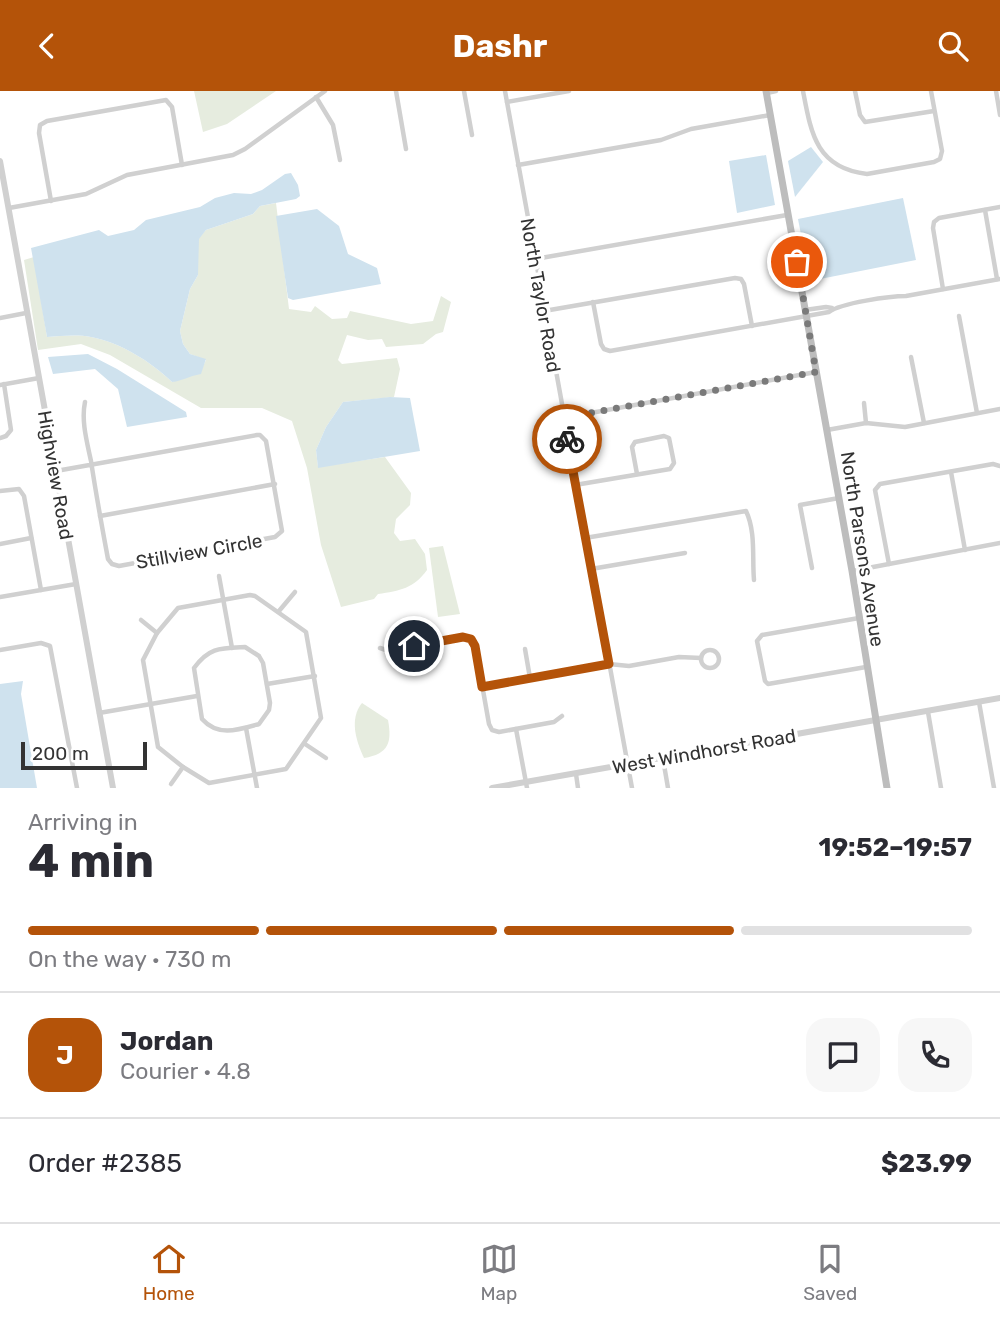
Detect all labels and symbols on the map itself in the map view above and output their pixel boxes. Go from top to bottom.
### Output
street label: North Taylor Road [516,216,565,374]
pin [767,232,827,292]
courier [532,404,602,474]
street label: Highview Road [33,409,78,541]
street label: North Parsons Avenue [836,450,889,648]
street label: Stillview Circle [134,529,264,574]
pin [384,616,444,676]
street label: West Windhorst Road [610,724,798,779]
scale bar [21,739,147,771]

